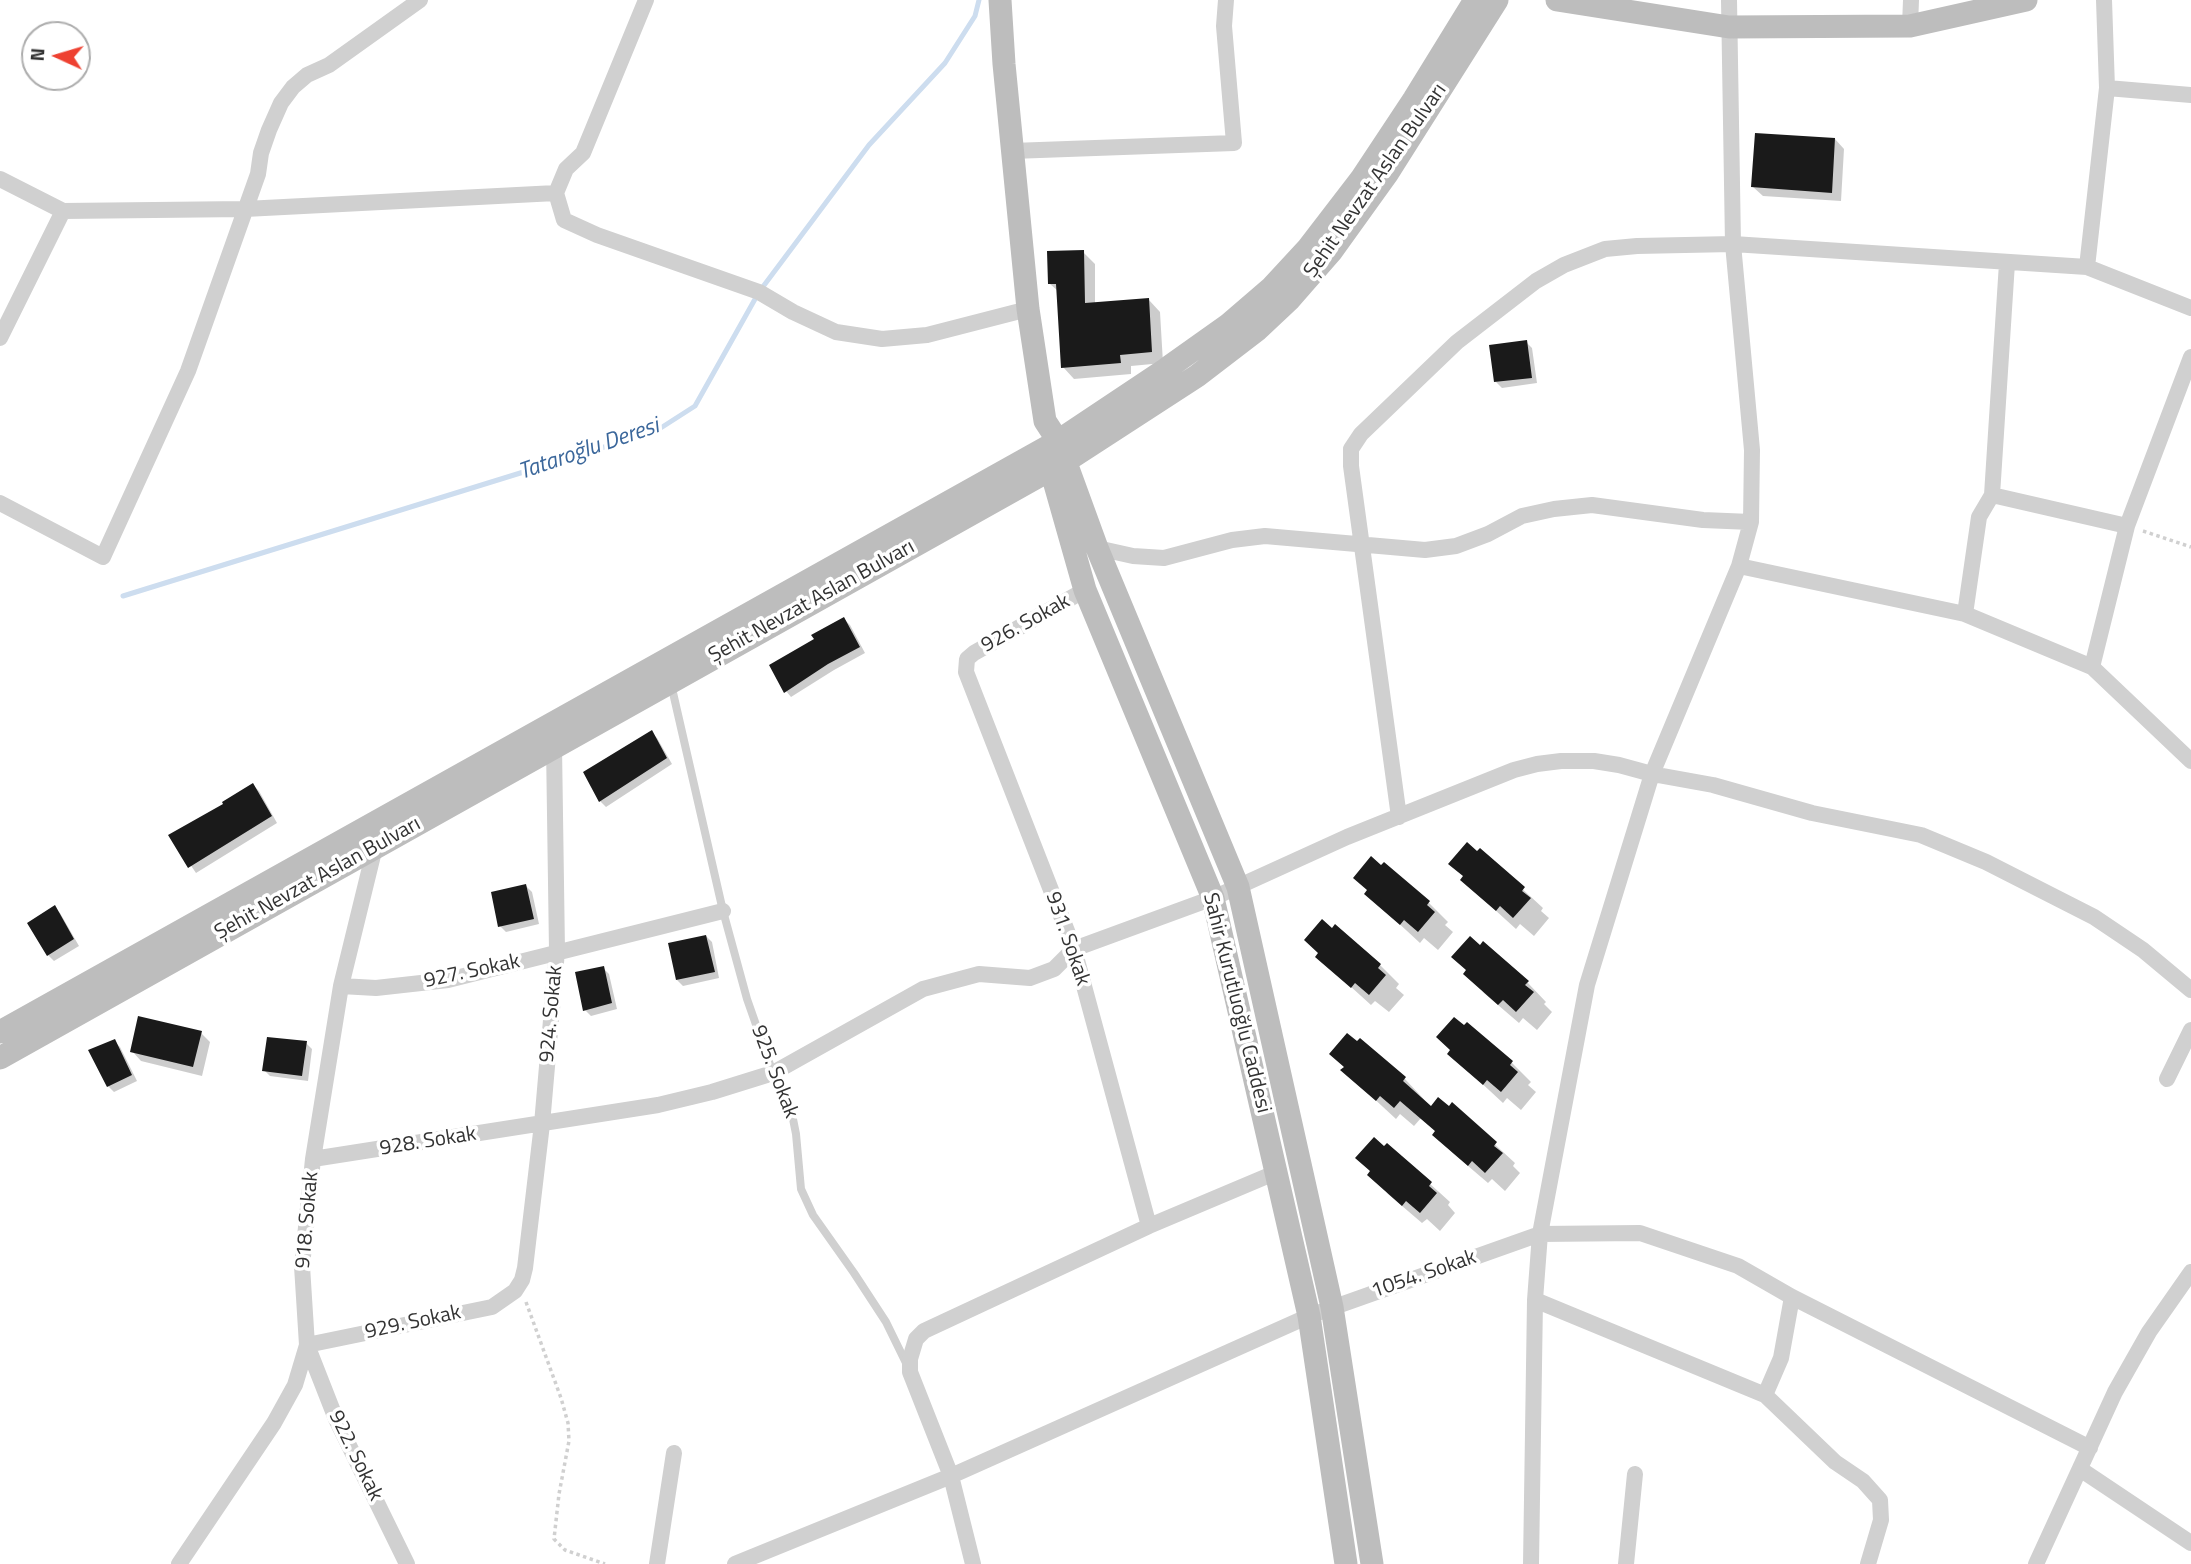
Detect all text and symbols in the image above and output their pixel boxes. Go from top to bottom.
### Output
north arrow [21,21,91,91]
text: N [22,47,51,62]
street label: Şehit Nevzat Aslan Bulvarı [1299,79,1453,283]
water label: Tataroğlu Deresi [515,413,663,487]
street label: Şehit Nevzat Aslan Bulvarı [705,535,919,669]
street label: 926. Sokak [977,589,1075,659]
street label: Şehit Nevzat Aslan Bulvarı [211,812,425,946]
street label: 931. Sokak [1039,889,1095,989]
street label: Sahir Kurutluoğlu Caddesi [1196,890,1276,1116]
street label: 927. Sokak [422,950,522,994]
street label: 924. Sokak [535,964,569,1064]
street label: 925. Sokak [745,1022,803,1122]
street label: 928. Sokak [378,1122,478,1162]
street label: 918. Sokak [291,1170,325,1270]
street label: 1054. Sokak [1368,1245,1480,1305]
street label: 929. Sokak [363,1301,463,1345]
street label: 922. Sokak [322,1407,388,1505]

